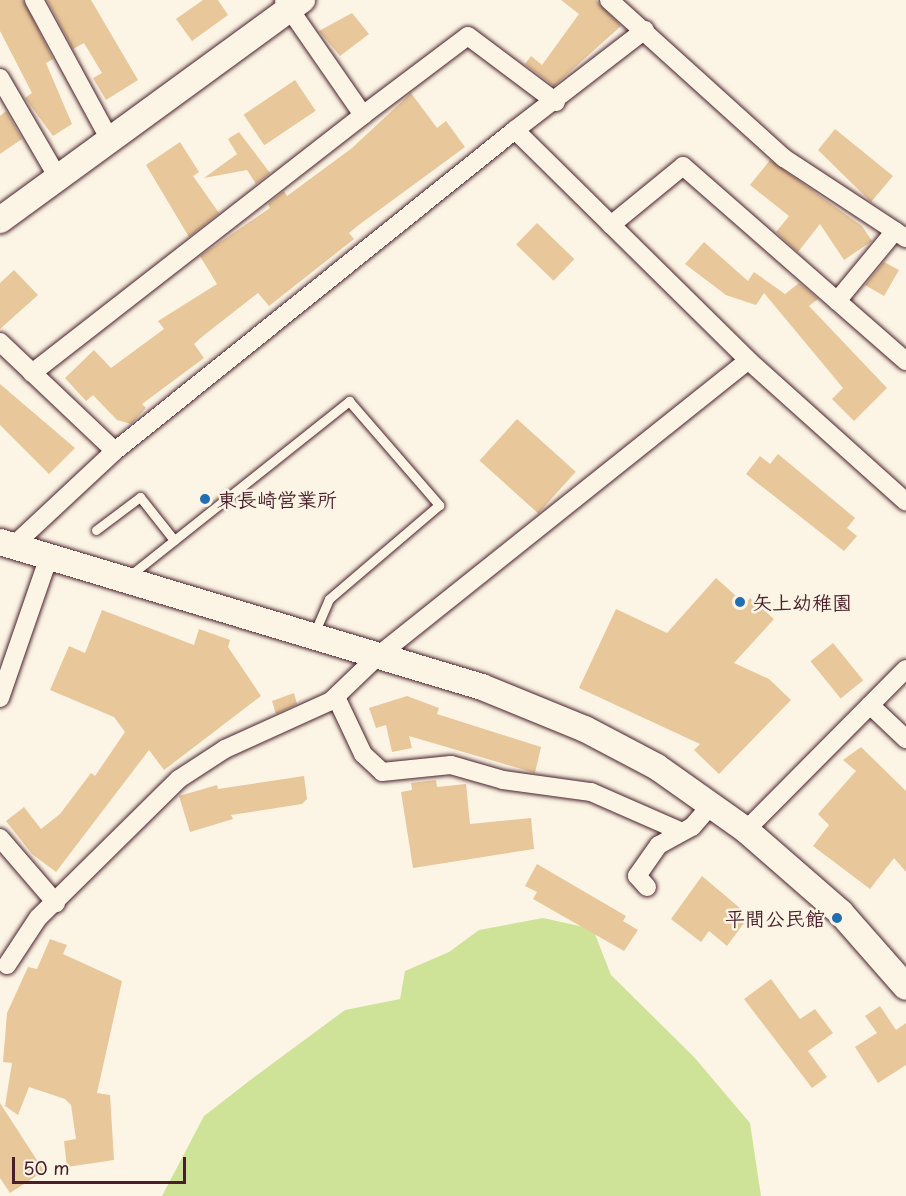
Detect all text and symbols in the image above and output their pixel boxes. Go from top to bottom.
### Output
place label: 東長崎営業所 [217,487,337,511]
marker: 東長崎営業所 [198,492,212,506]
place label: 矢上幼稚園 [752,590,852,614]
marker: 矢上幼稚園 [733,595,747,609]
place label: 平間公民館 [725,906,825,930]
marker: 平間公民館 [830,911,844,925]
scale bar [15,1145,189,1183]
text: 50 m [23,1154,70,1181]

